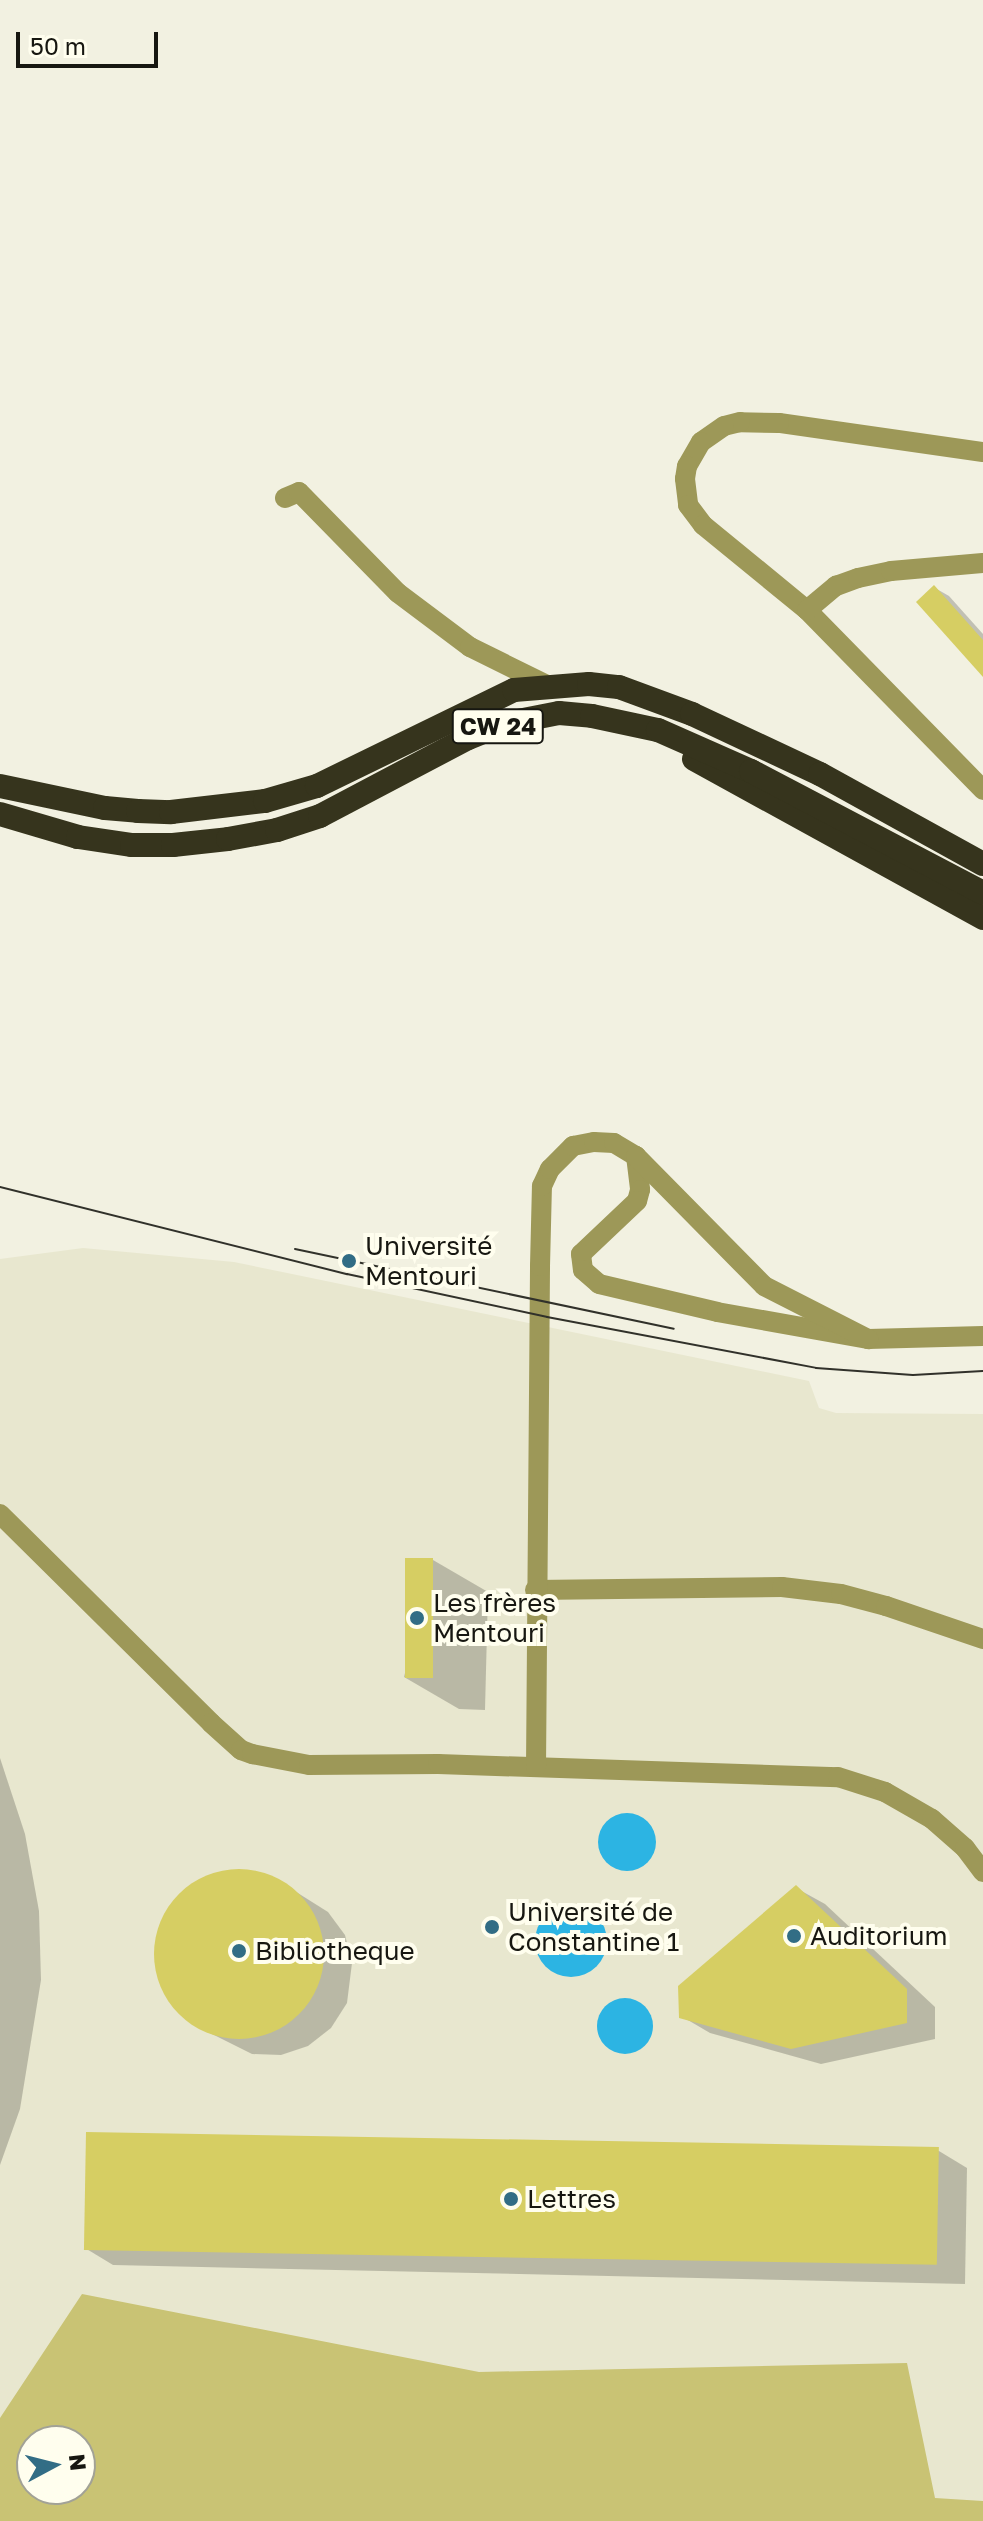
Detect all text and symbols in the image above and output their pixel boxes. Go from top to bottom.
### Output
scale bar [20,16,162,66]
text: 50 m [30,31,86,60]
road number: CW 24 [450,706,546,746]
place label: Université Mentouri [365,1230,492,1292]
marker: Université Mentouri [340,1252,358,1270]
place label: Les frères Mentouri [433,1587,556,1648]
marker: Les frères Mentouri [408,1609,426,1627]
place label: Université de Constantine 1 [508,1896,679,1958]
marker: Université de Constantine 1 [483,1918,501,1936]
place label: Auditorium [810,1920,947,1952]
marker: Auditorium [785,1927,803,1945]
place label: Bibliotheque [255,1935,415,1967]
marker: Bibliotheque [230,1942,248,1960]
place label: Lettres [527,2183,616,2215]
marker: Lettres [502,2190,520,2208]
north arrow [16,2425,96,2505]
text: N [64,2452,93,2472]

